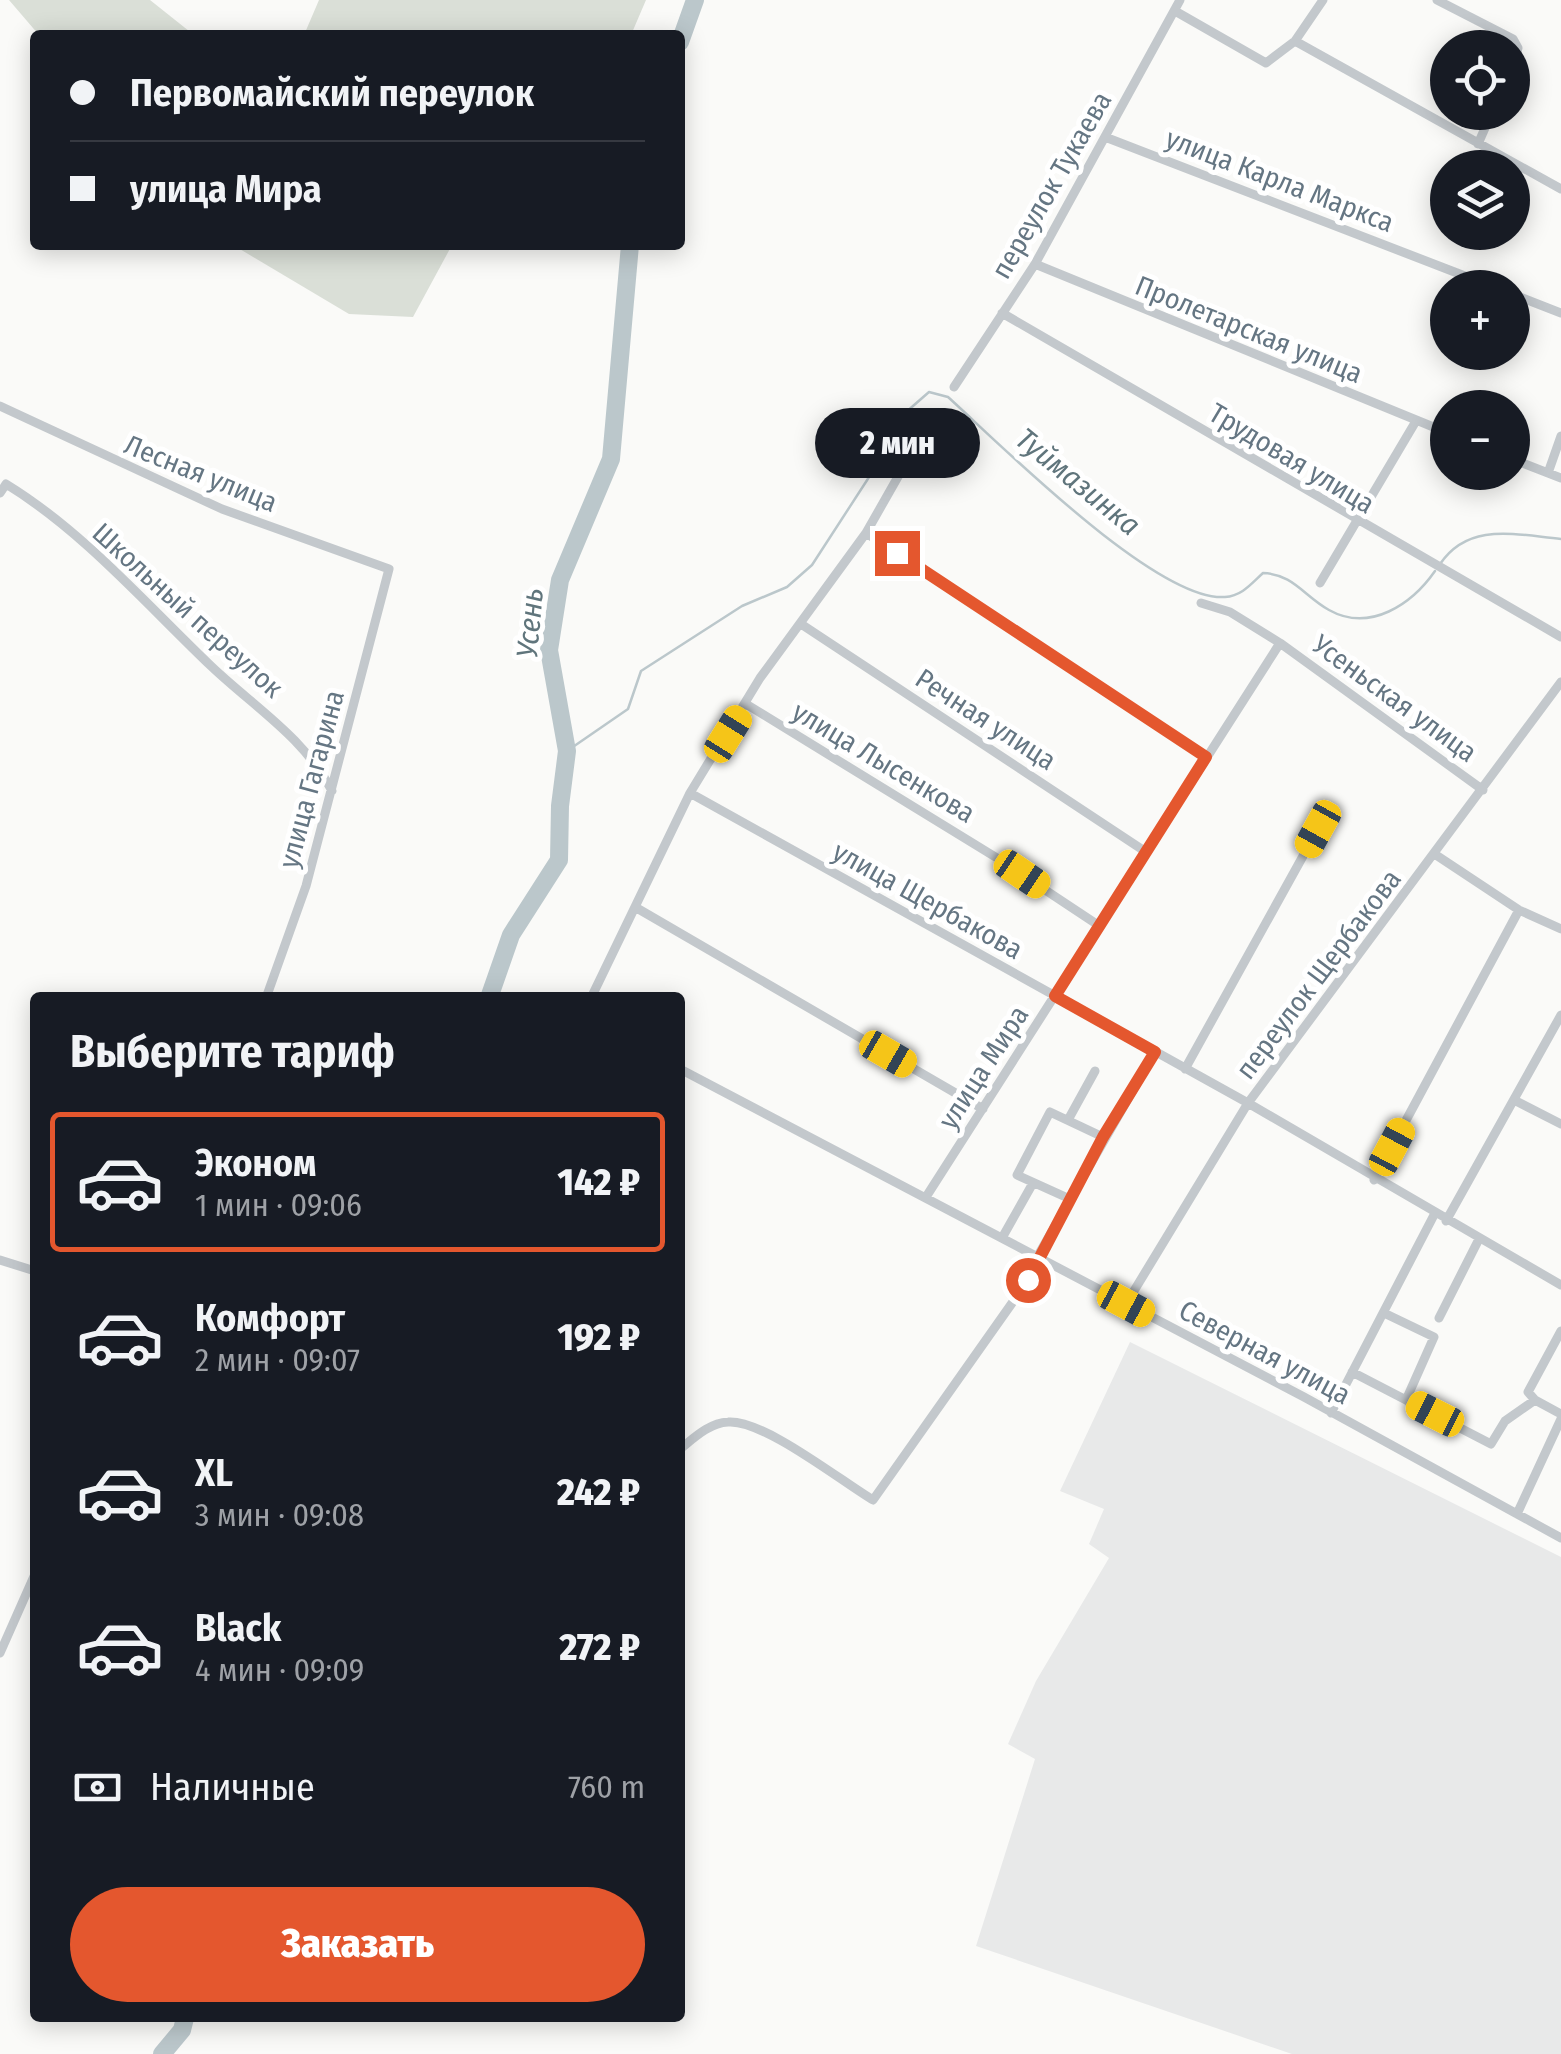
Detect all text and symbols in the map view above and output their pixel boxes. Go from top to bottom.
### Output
map controls [1430,30,1530,490]
button: locate [1430,30,1530,130]
text: Первомайский переулок [130,70,534,116]
street label: переулок Тукаева [985,86,1118,285]
street label: улица Карла Маркса [1161,122,1398,239]
button: layers [1430,150,1530,250]
text: улица Мира [130,166,322,212]
street label: Пролетарская улица [1131,269,1367,390]
button: + [1430,270,1530,370]
button: − [1430,390,1530,490]
street label: Трудовая улица [1203,396,1380,521]
callout: 2 мин [814,408,980,478]
water label: Туймазинка [1008,421,1148,543]
text: 2 мин [860,424,935,462]
street label: Лесная улица [120,428,282,519]
street label: Школьный переулок [86,516,290,704]
route end [875,531,920,576]
water label: Усень [509,587,551,659]
street label: Усеньская улица [1305,627,1483,769]
street label: Речная улица [909,662,1062,777]
street label: улица Гагарина [272,687,351,872]
street label: улица Лысенкова [786,695,981,830]
car [699,701,757,767]
car [1290,795,1346,863]
street label: улица Щербакова [827,835,1028,966]
car [989,845,1055,903]
street label: переулок Щербакова [1229,863,1408,1085]
street label: улица Мира [931,1000,1035,1135]
text: Выберите тариф [70,1025,395,1079]
car [855,1026,921,1082]
car [1365,1113,1419,1181]
icon: car [75,1137,165,1227]
text: Эконом [195,1140,316,1186]
text: 142 ₽ [558,1159,640,1205]
text: 1 мин · 09:06 [195,1186,362,1224]
route start [1006,1258,1051,1303]
car [1092,1277,1160,1331]
icon: car [75,1292,165,1382]
street label: Северная улица [1173,1293,1356,1411]
text: Комфорт [195,1295,345,1341]
text: 192 ₽ [558,1314,640,1360]
text: 2 мин · 09:07 [195,1341,360,1379]
car [1401,1387,1469,1441]
icon: car [75,1447,165,1537]
text: XL [195,1450,233,1496]
text: 242 ₽ [557,1469,640,1515]
text: 3 мин · 09:08 [195,1496,364,1534]
icon: car [75,1602,165,1692]
text: Black [195,1605,281,1651]
text: 272 ₽ [559,1624,640,1670]
text: 4 мин · 09:09 [195,1651,364,1689]
icon: cash [70,1760,125,1815]
text: Наличные [150,1764,315,1810]
text: 760 m [568,1768,645,1806]
button: Заказать [70,1887,645,2002]

